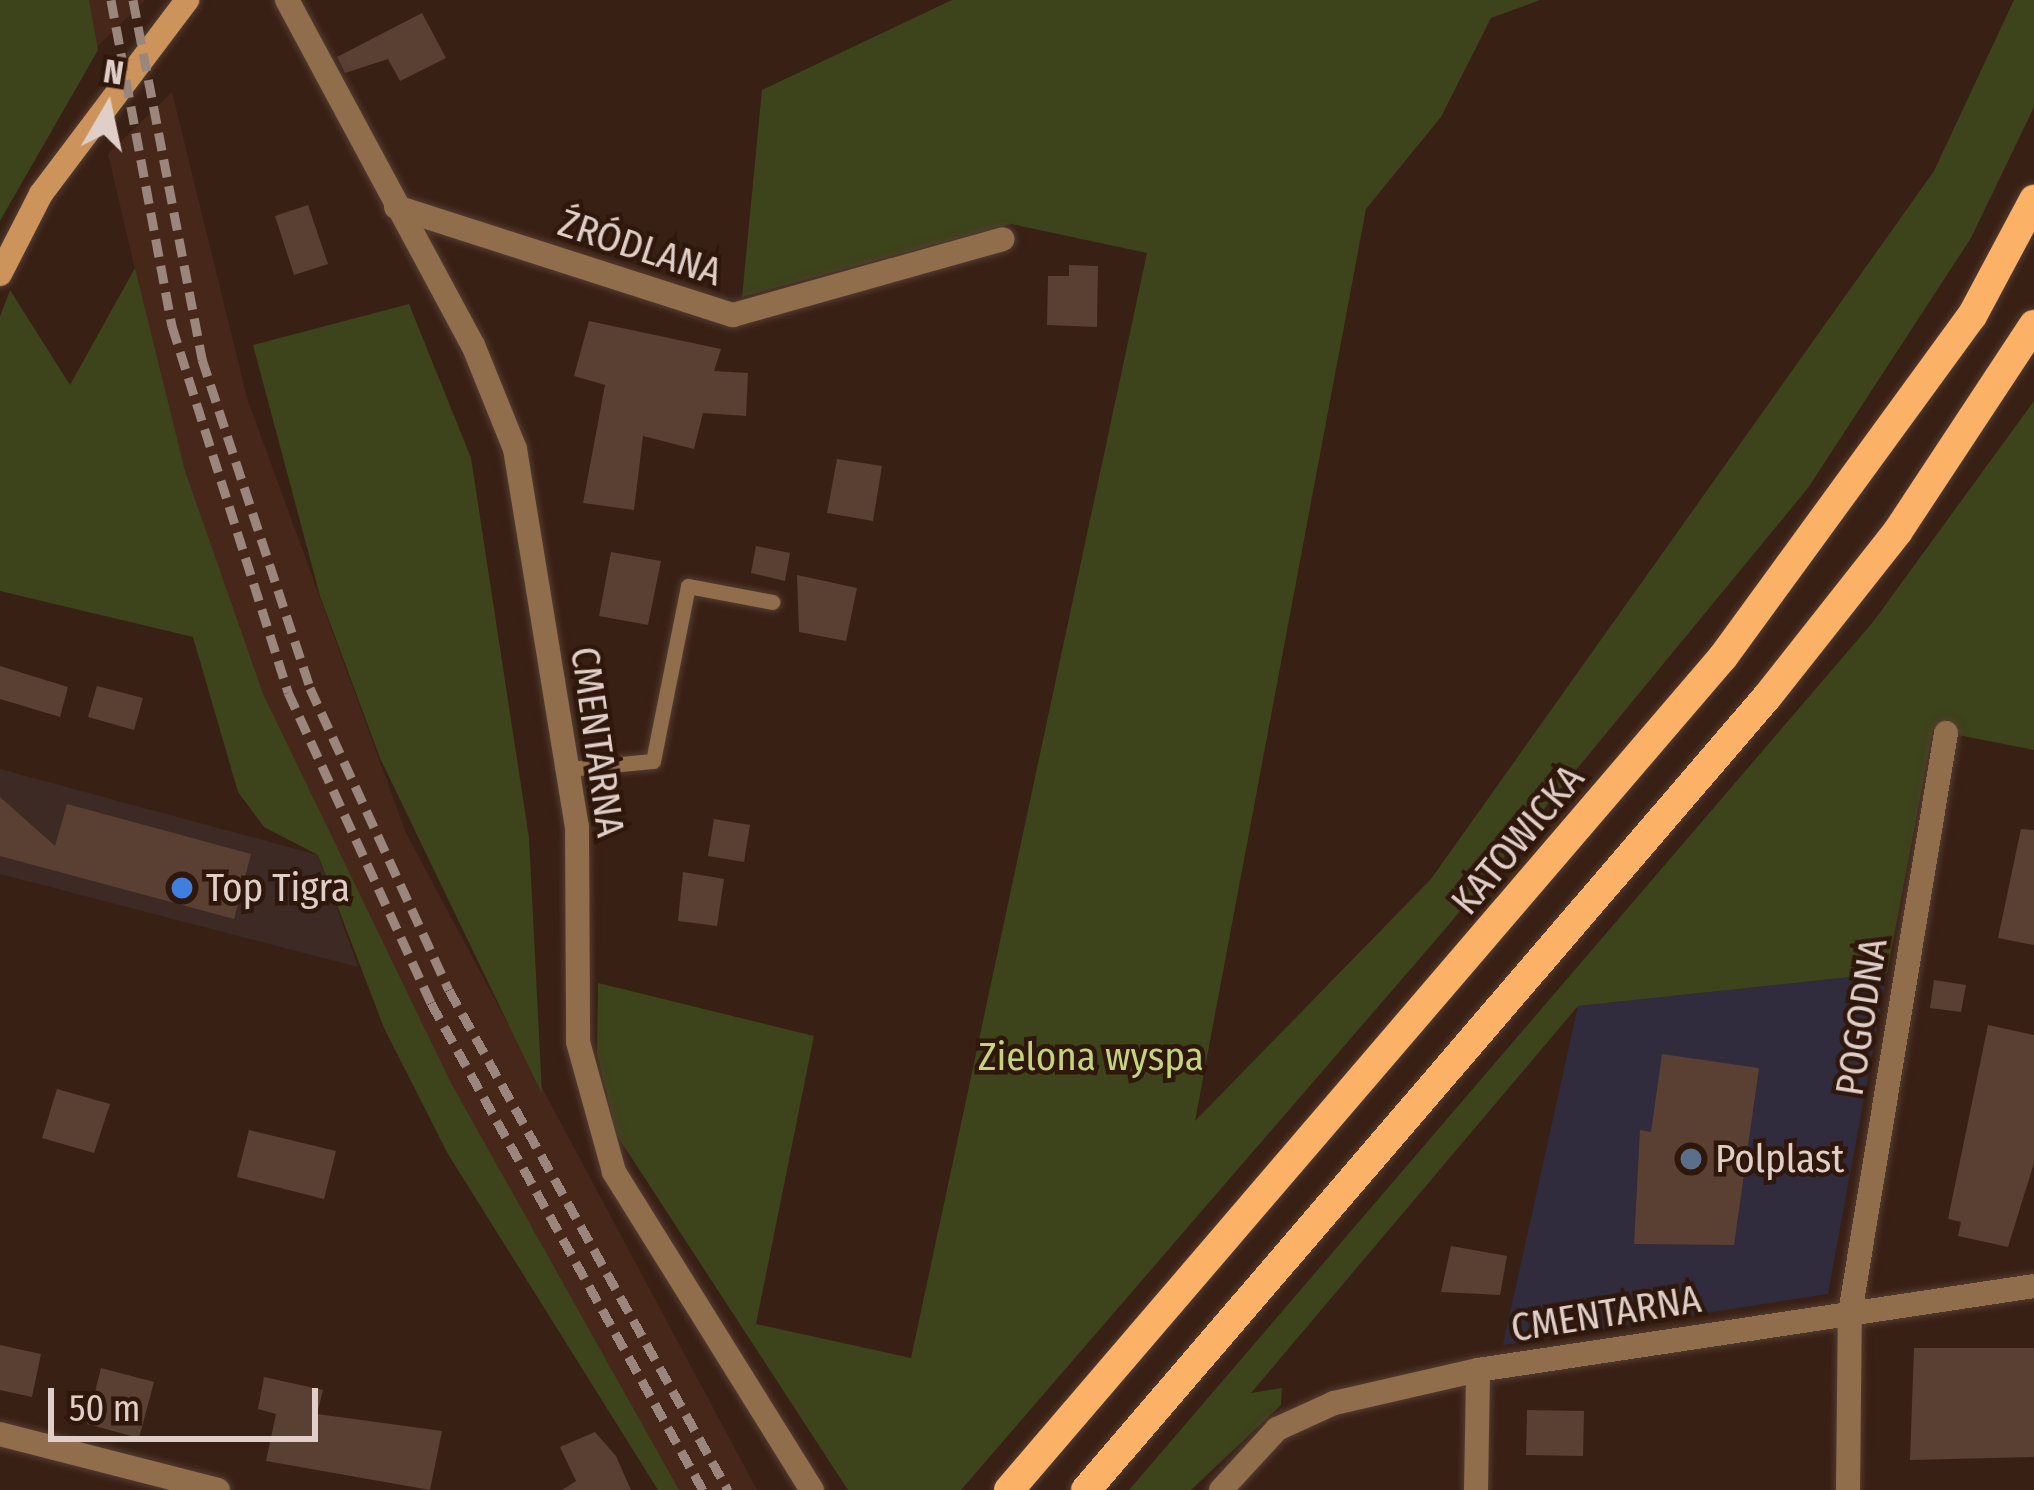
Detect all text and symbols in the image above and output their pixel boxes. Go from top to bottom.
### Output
north arrow [48,48,168,168]
text: N [101,51,127,94]
street label: ŹRÓDLANA [553,200,727,296]
street label: CMENTARNA [561,644,633,840]
street label: KATOWICKA [1442,756,1594,924]
place label: Top Tigra [206,865,350,911]
marker: Top Tigra [169,875,195,901]
street label: POGODNA [1826,935,1898,1099]
park label: Zielona wyspa [978,1034,1204,1080]
place label: Polplast [1715,1136,1844,1182]
marker: Polplast [1678,1146,1704,1172]
street label: CMENTARNA [1508,1276,1704,1352]
scale bar [54,1364,324,1438]
text: 50 m [69,1387,140,1431]

